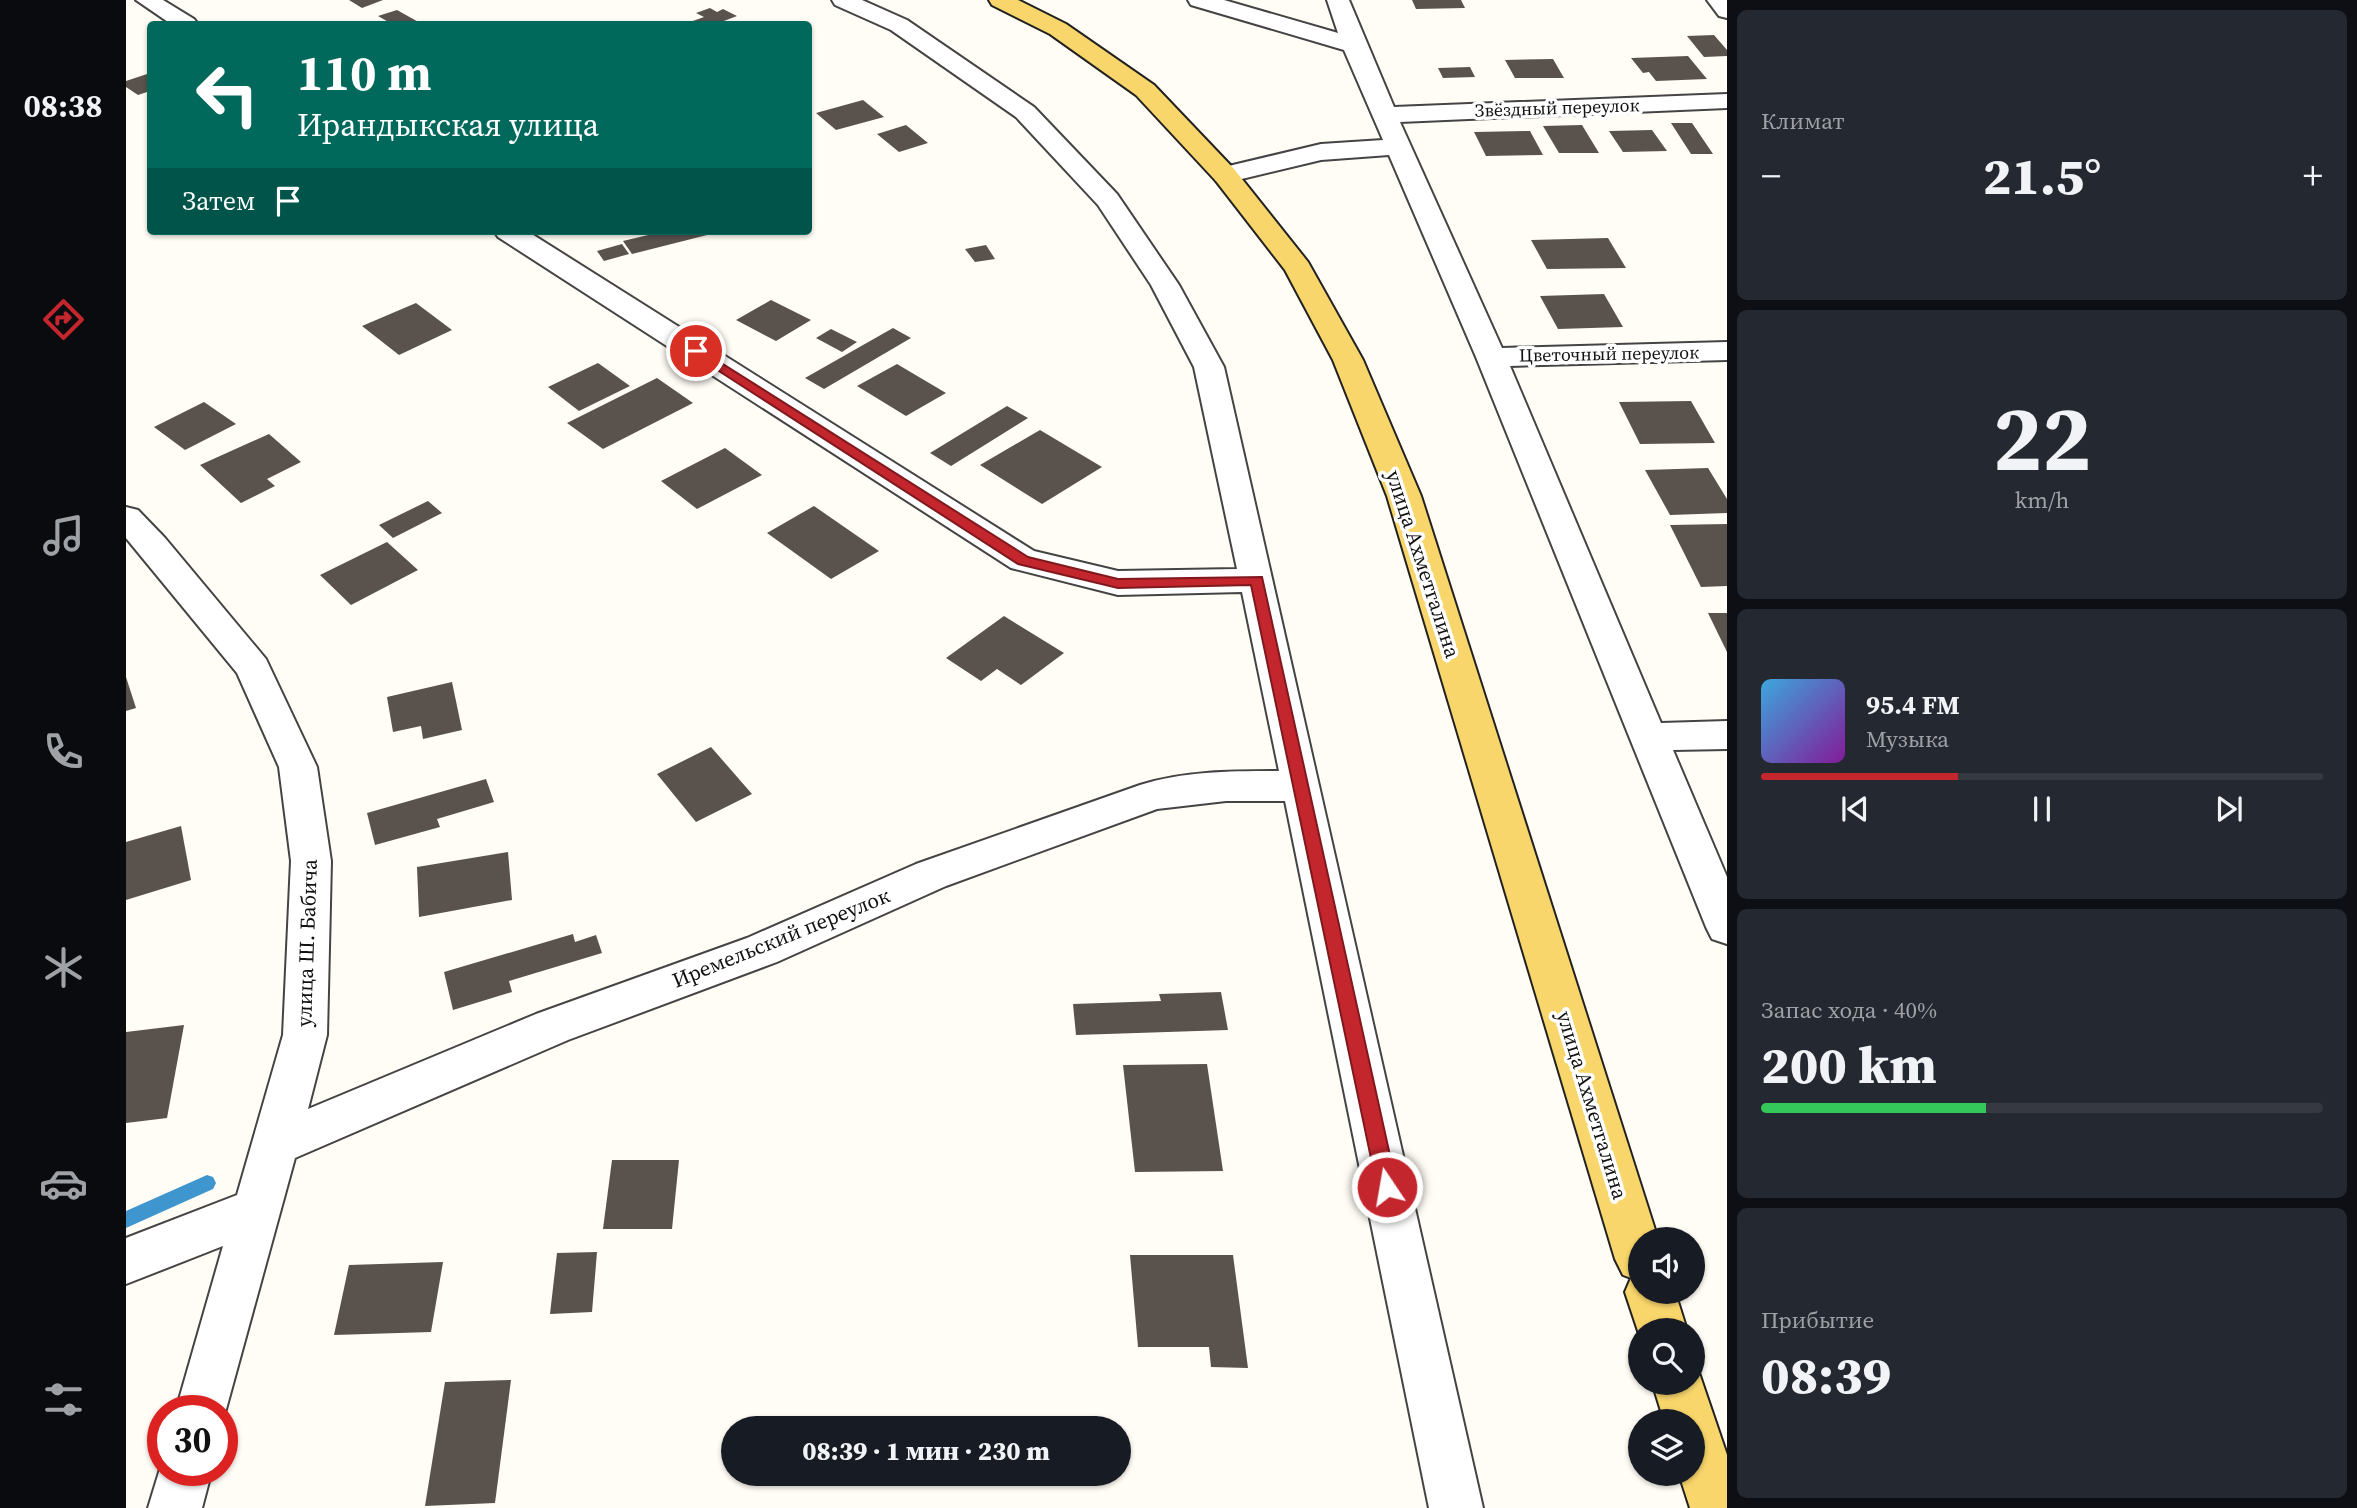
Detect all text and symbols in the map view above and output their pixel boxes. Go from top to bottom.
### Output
text: 110 m [297,39,432,106]
icon: left [182,49,273,140]
text: 08:38 [24,84,102,128]
street label: Звёздный переулок [1474,92,1640,123]
text: Ирандыкская улица [297,103,599,147]
text: Климат [1761,105,1845,137]
text: 21.5° [1983,140,2101,211]
text: − [1761,150,1781,202]
text: + [2303,150,2323,202]
icon: arrive [269,182,307,220]
text: Затем [182,183,255,219]
icon: directions [39,295,88,344]
pin [666,321,726,381]
icon: arrive [677,332,715,370]
street label: Цветочный переулок [1519,339,1699,368]
text: 22 [1993,376,2091,500]
street label: улица Ахметгалина [1379,466,1468,662]
text: km/h [2015,484,2069,516]
icon: music [39,511,88,560]
text: 95.4 FM [1866,687,1960,723]
text: Музыка [1866,723,1949,755]
icon: phone [39,727,88,776]
icon: previous [1836,790,1874,828]
icon: pause [2023,790,2061,828]
icon: next [2210,790,2248,828]
street label: улица Ш. Бабича [289,858,324,1027]
street label: Иремельский переулок [668,880,894,994]
icon: climate [39,943,88,992]
text: Запас хода · 40% [1761,994,1937,1026]
street label: улица Ахметгалина [1550,1007,1635,1203]
text: 200 km [1761,1029,1937,1100]
position arrow [1350,1150,1424,1224]
icon: car [39,1159,88,1208]
map controls [1628,1227,1705,1486]
button: sound [1628,1227,1705,1304]
text: Прибытие [1761,1304,1874,1336]
button: search [1628,1318,1705,1395]
text: 08:39 [1761,1339,1891,1410]
icon: filters [39,1375,88,1424]
speed limit sign: 30 [147,1395,238,1486]
button: layers [1628,1409,1705,1486]
text: 08:39 · 1 мин · 230 m [802,1433,1050,1469]

